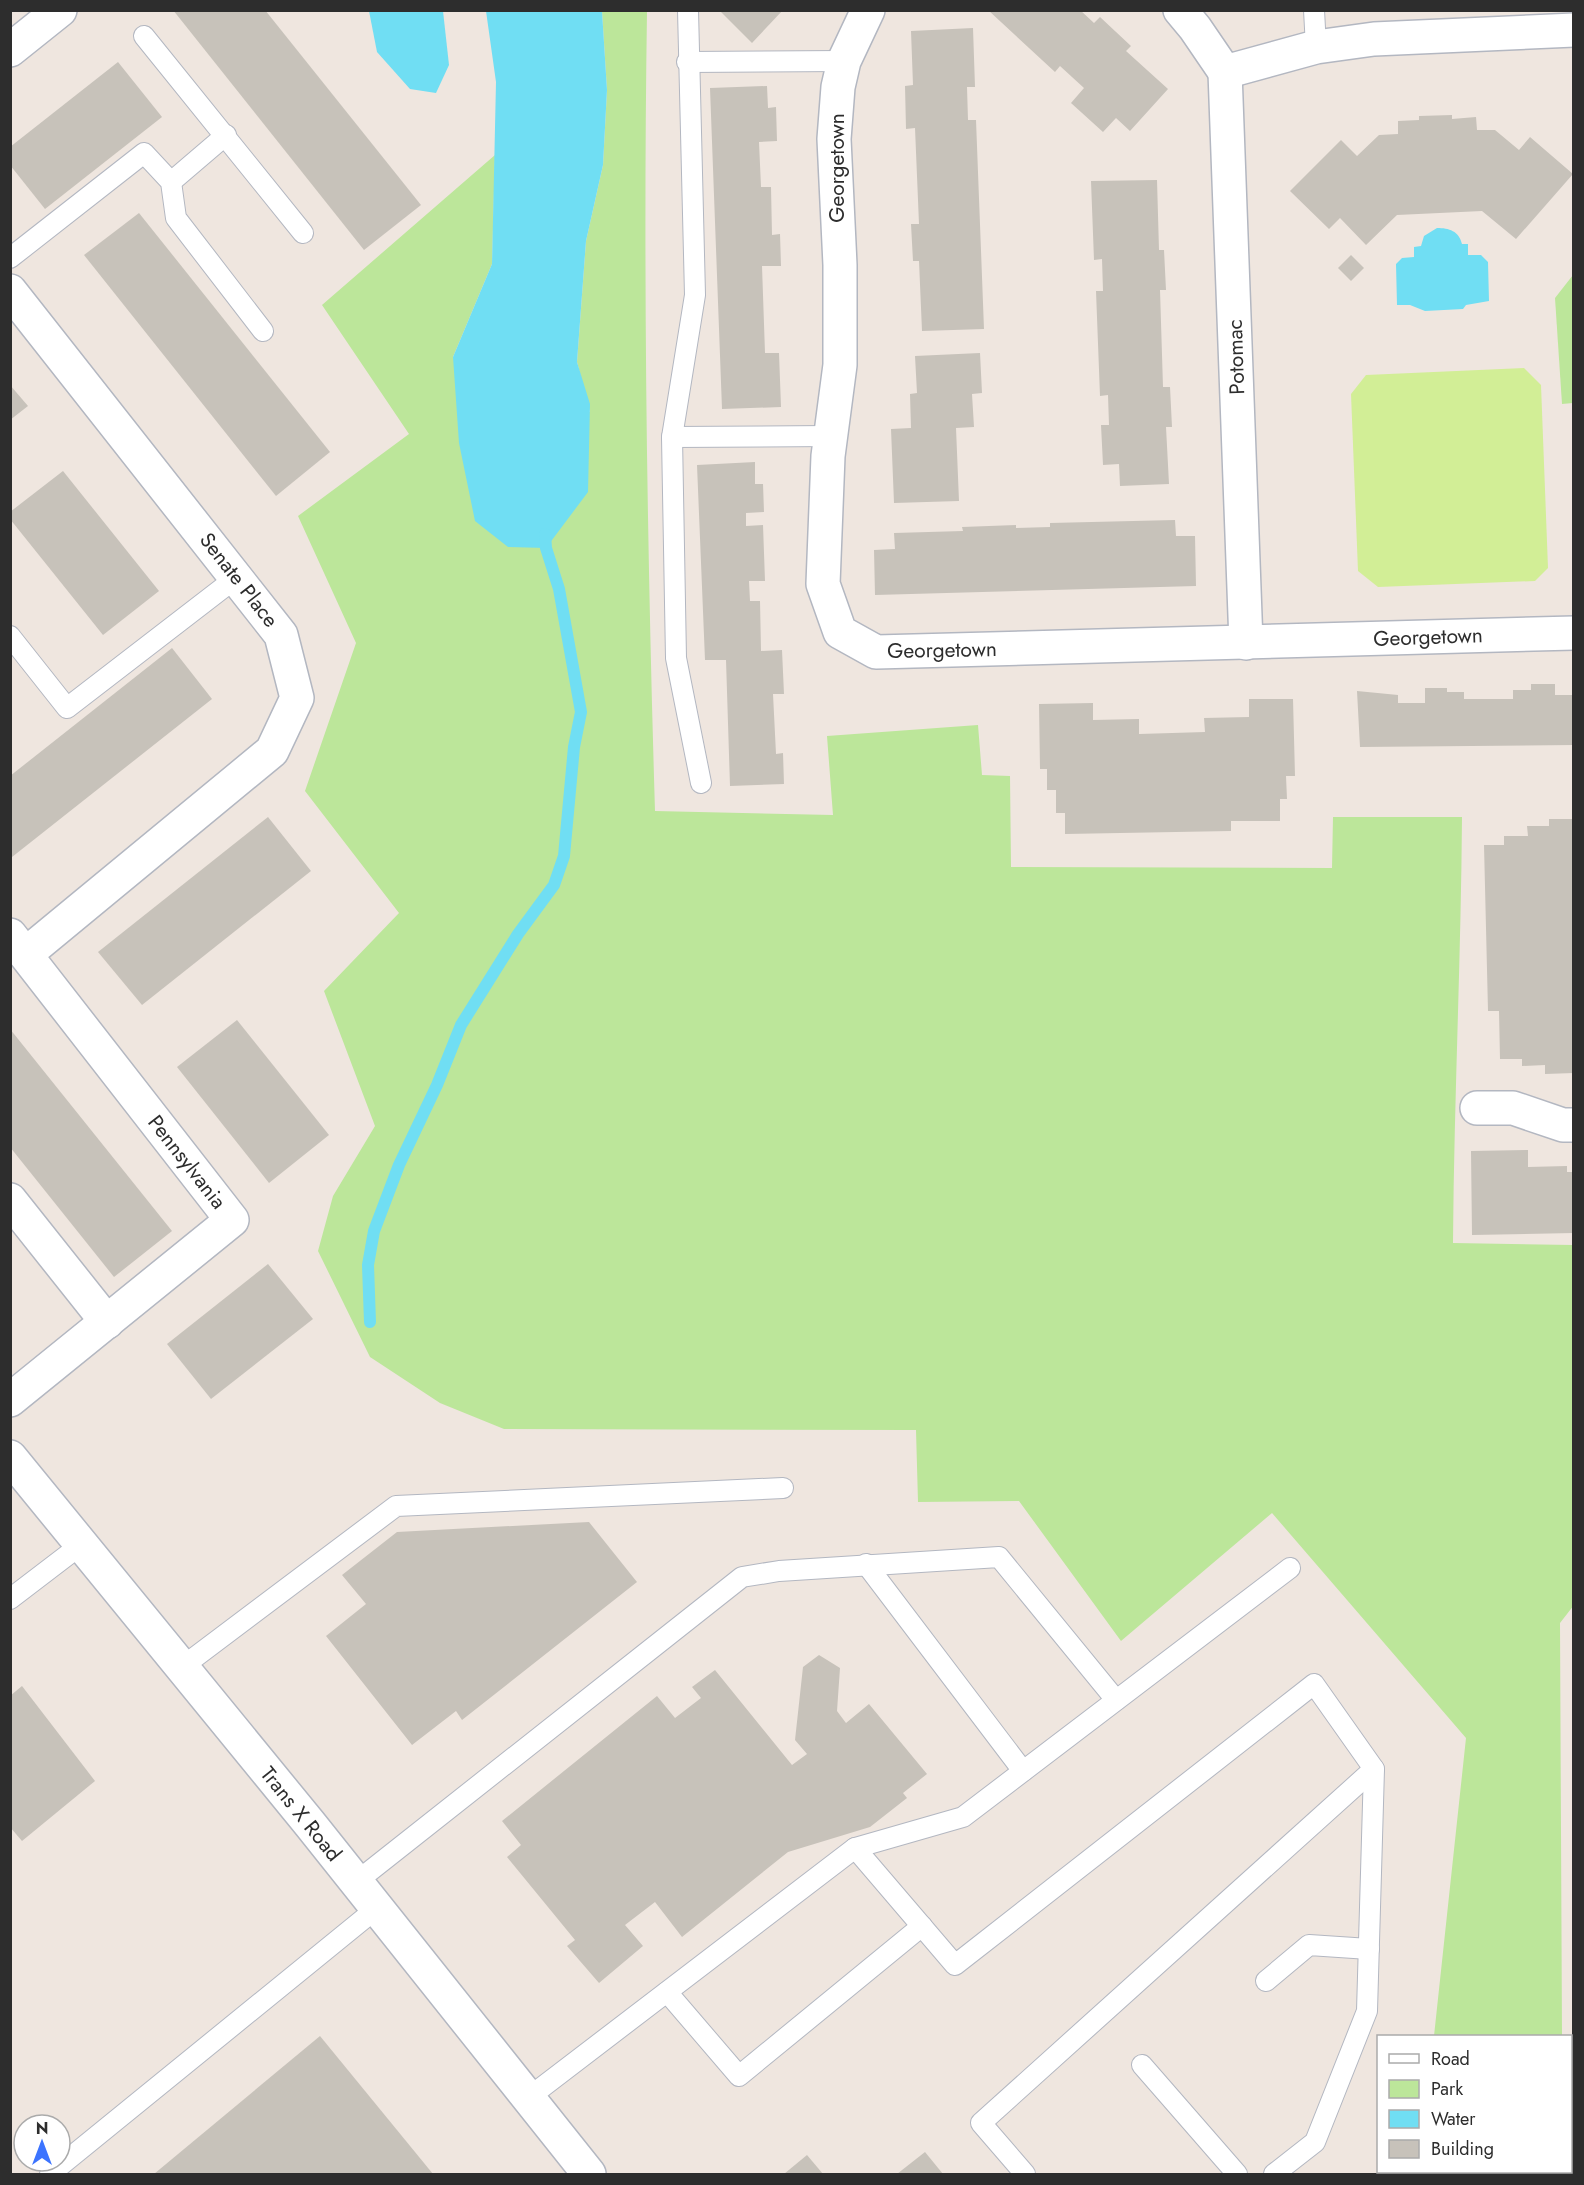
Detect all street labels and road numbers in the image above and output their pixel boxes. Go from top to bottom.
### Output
street label: Georgetown [822,113,852,223]
street label: Potomac [1220,319,1252,395]
street label: Senate Place [192,526,286,634]
street label: Georgetown [1373,620,1483,654]
street label: Georgetown [887,634,997,666]
street label: Pennsylvania [141,1109,233,1215]
street label: Trans X Road [253,1760,349,1868]

